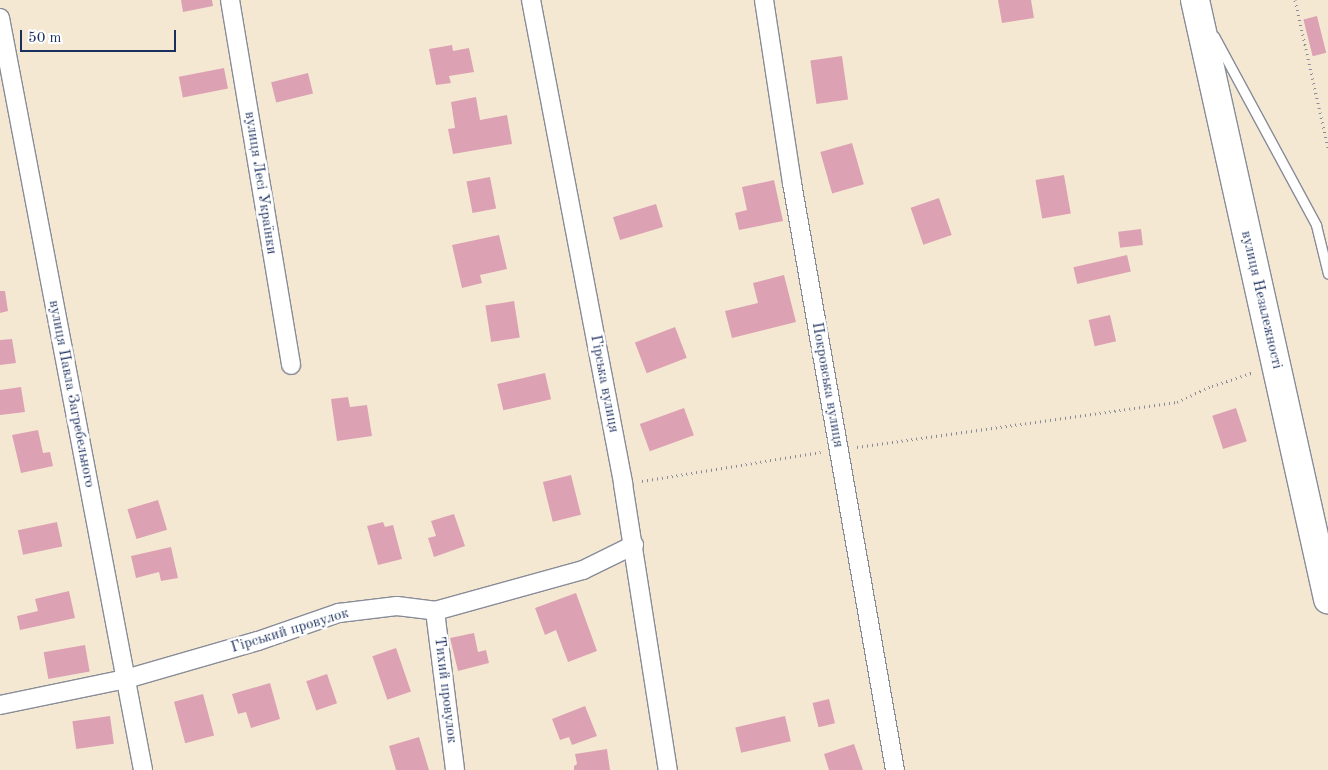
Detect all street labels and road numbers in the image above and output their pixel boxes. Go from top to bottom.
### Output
street label: вулиця Лесі Українки [240,110,280,256]
street label: вулиця Незалежності [1236,229,1286,371]
street label: вулиця Павла Загребельного [44,299,98,489]
street label: Покровська вулиця [807,321,847,449]
street label: Гірська вулиця [586,333,622,435]
street label: Гірський провулок [229,604,351,658]
street label: Тихий провулок [430,636,460,744]

